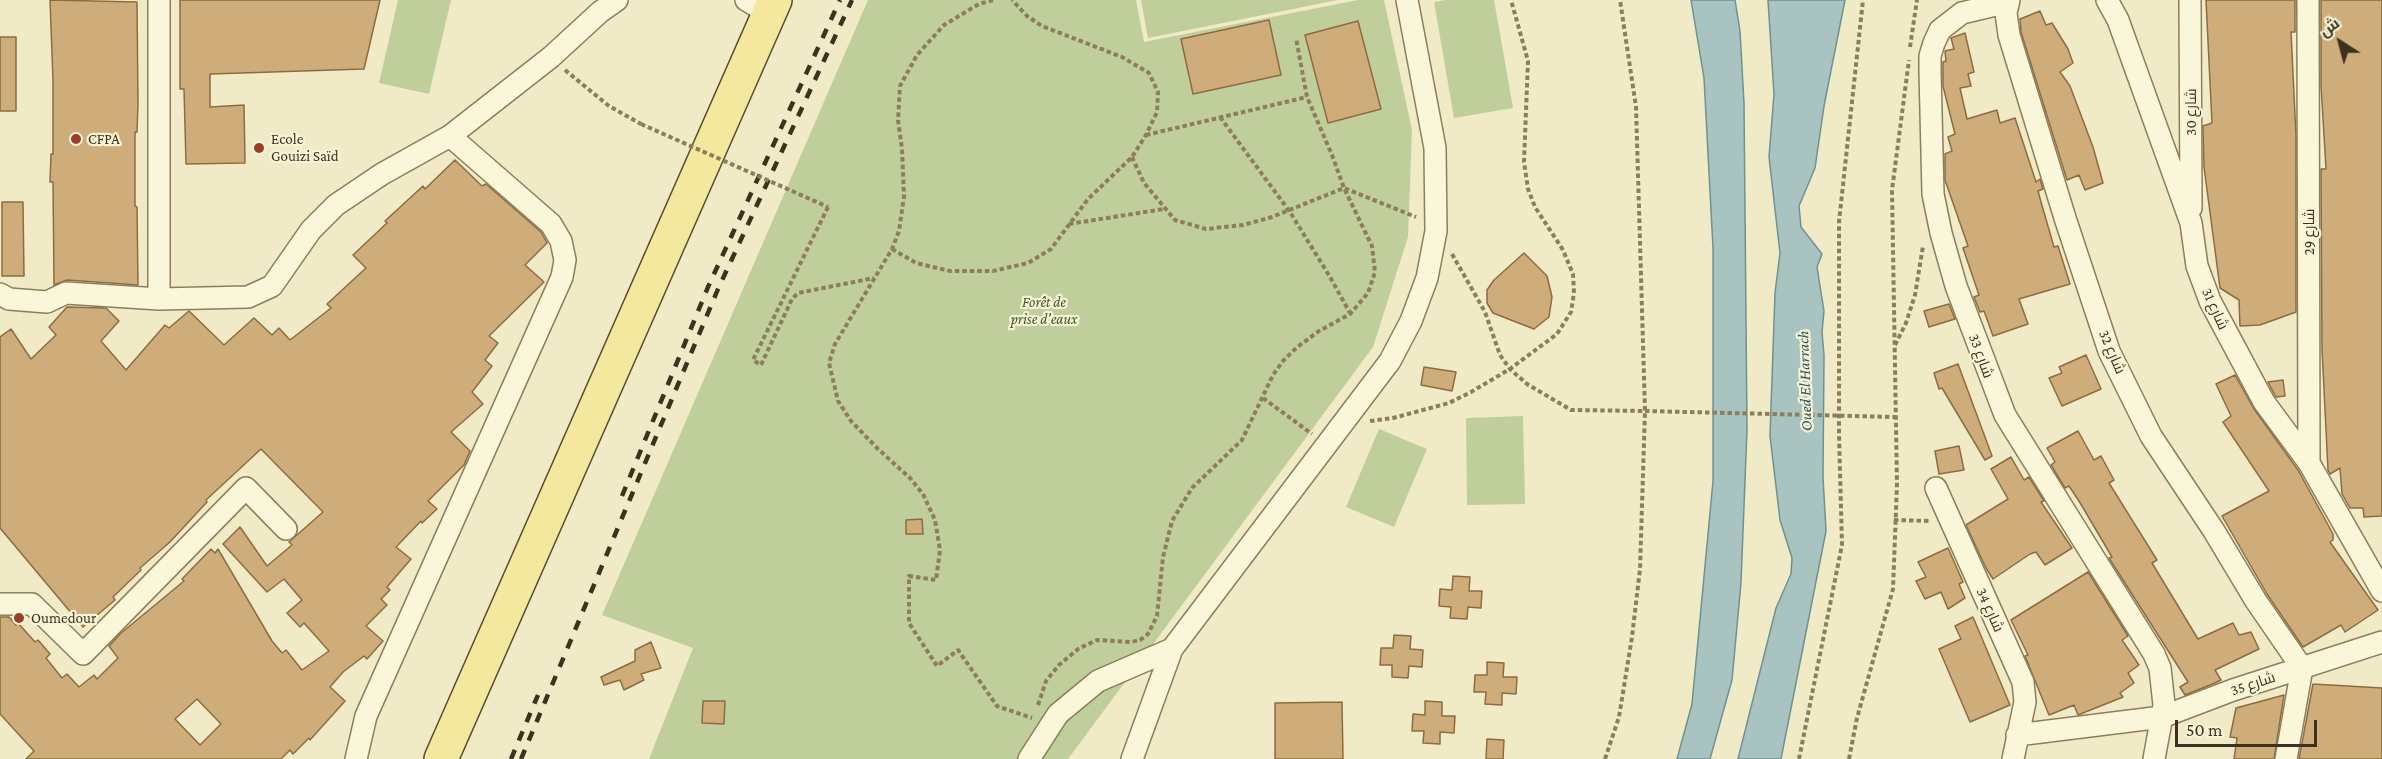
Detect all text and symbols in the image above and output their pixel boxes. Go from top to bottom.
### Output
north arrow [2310,12,2370,72]
text: ش [2316,14,2342,40]
street label: شارع 30 [2182,88,2200,136]
place label: CFPA [88,130,120,148]
place label: Ecole Gouizi Saïd [271,130,339,165]
marker: CFPA [69,132,83,146]
marker: Ecole Gouizi Saïd [252,141,266,155]
street label: شارع 29 [2300,209,2318,255]
street label: شارع 31 [2198,285,2232,333]
park label: Forêt de prise d'eaux [1011,293,1077,328]
street label: شارع 32 [2095,327,2129,377]
water label: Oued El Harrach [1794,330,1816,432]
street label: شارع 33 [1965,331,1997,381]
street label: شارع 34 [1972,585,2008,635]
place label: Oumedour [31,609,96,627]
marker: Oumedour [12,611,26,625]
street label: شارع 35 [2228,668,2278,700]
scale bar [2178,708,2320,746]
text: 50 m [2186,720,2223,740]

